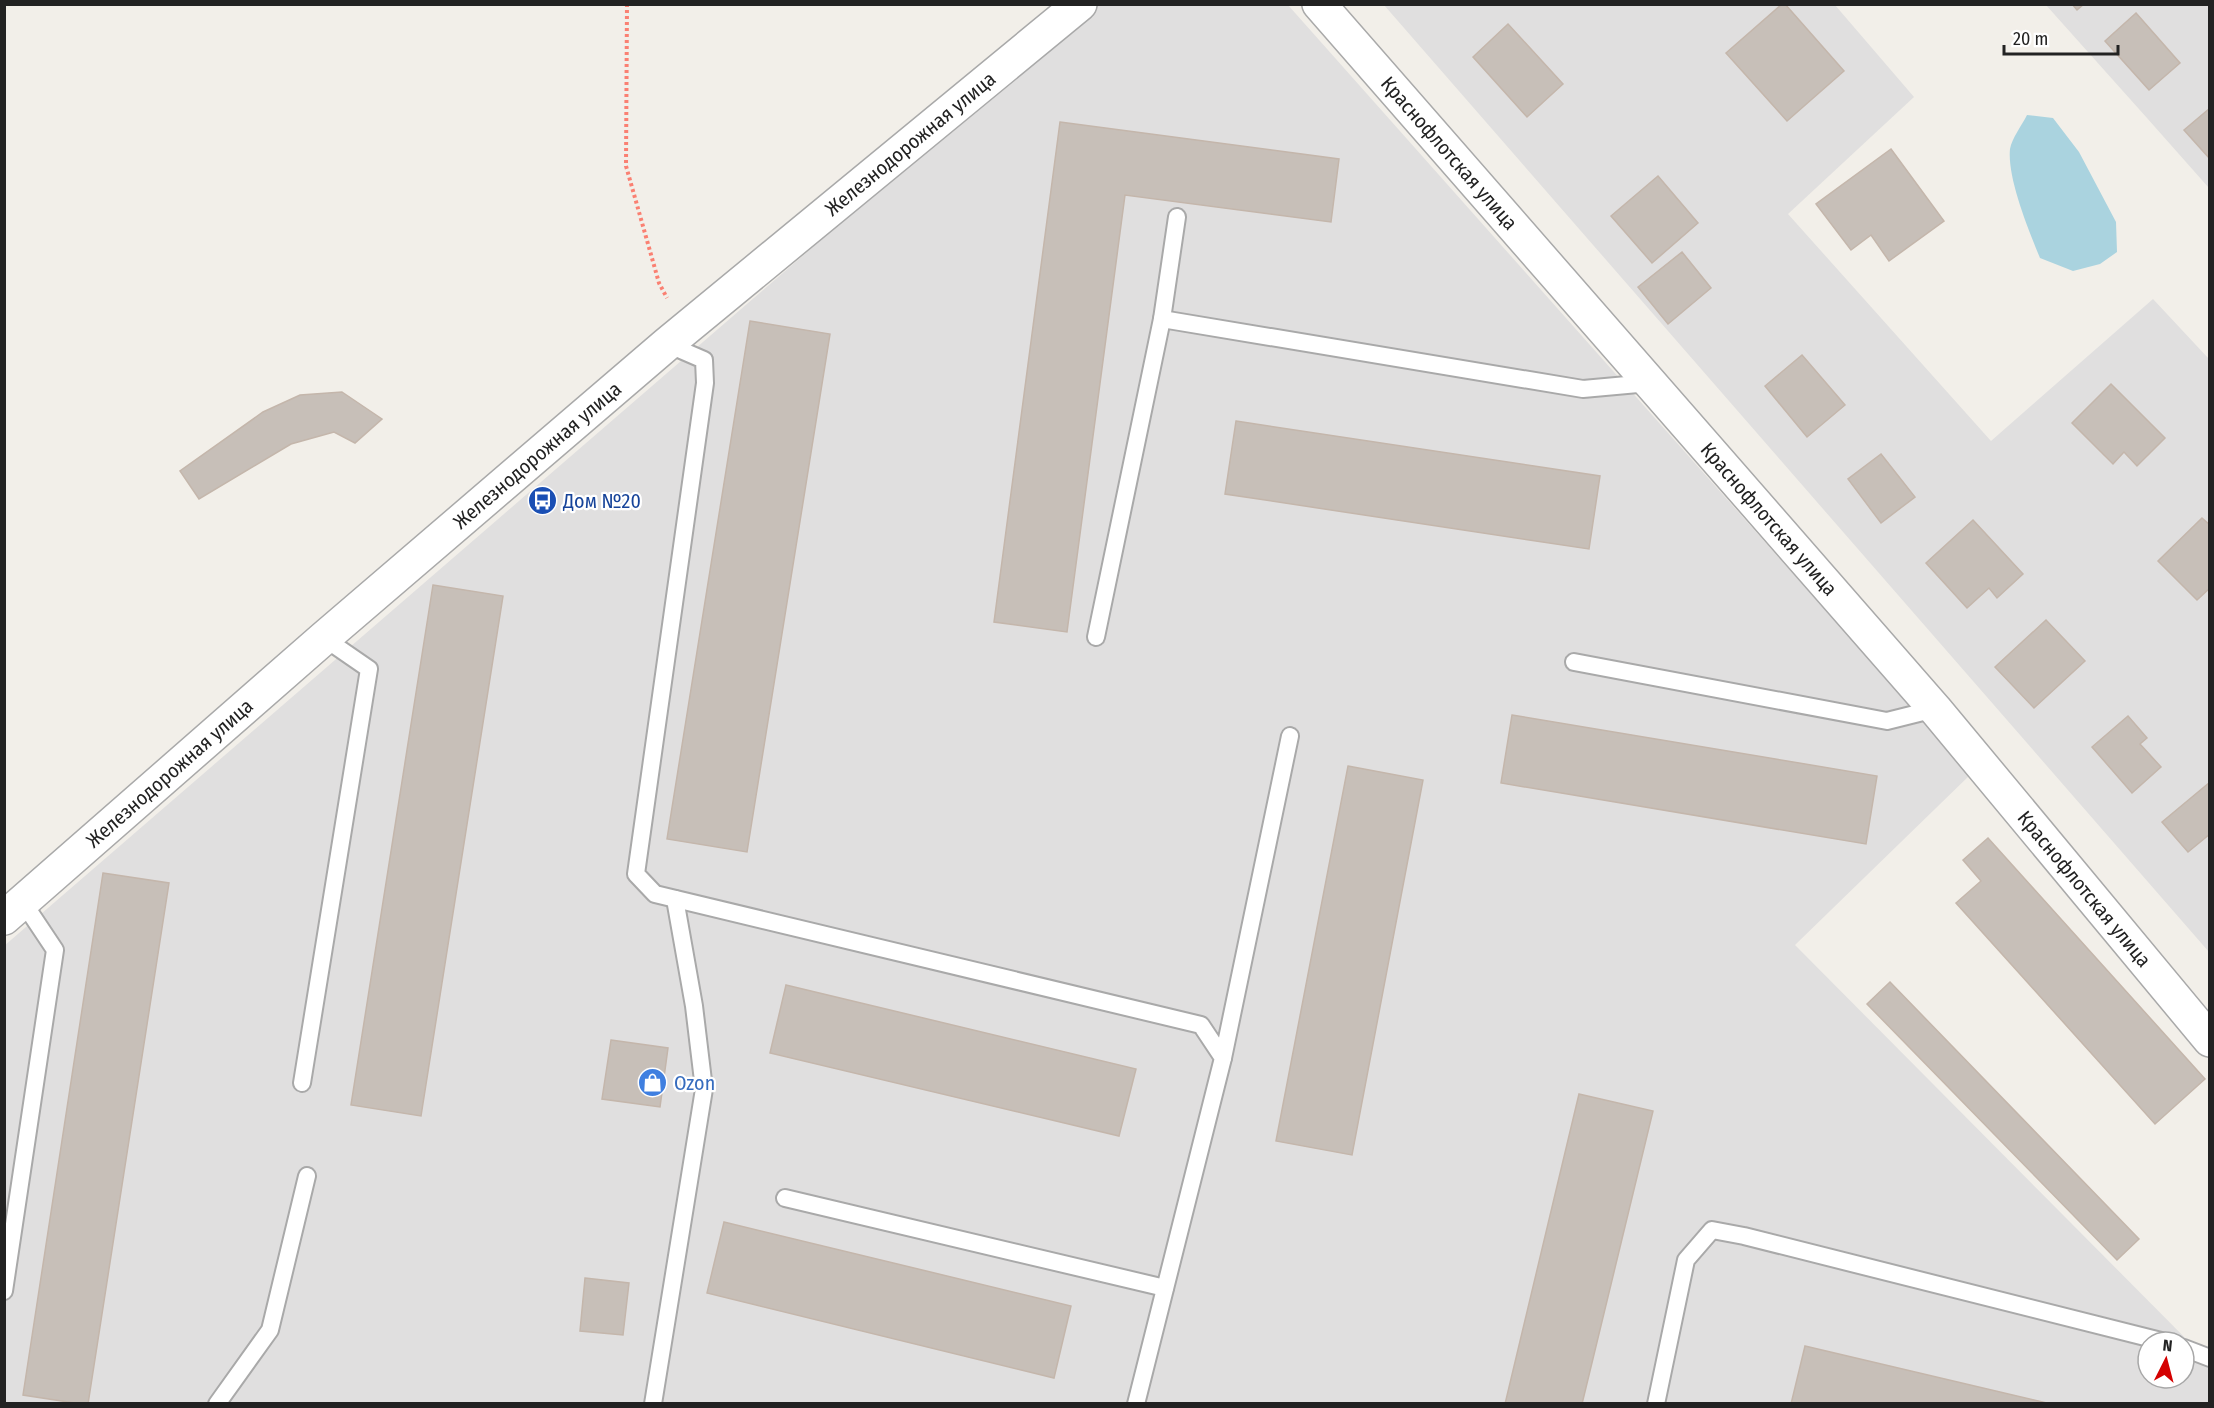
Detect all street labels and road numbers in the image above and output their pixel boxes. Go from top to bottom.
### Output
street label: Железнодорожная улица [820,67,1000,221]
street label: Краснофлотская улица [1376,72,1523,235]
street label: Железнодорожная улица [448,377,626,534]
street label: Краснофлотская улица [1696,438,1842,601]
street label: Железнодорожная улица [81,694,258,852]
street label: Краснофлотская улица [2013,806,2156,972]

